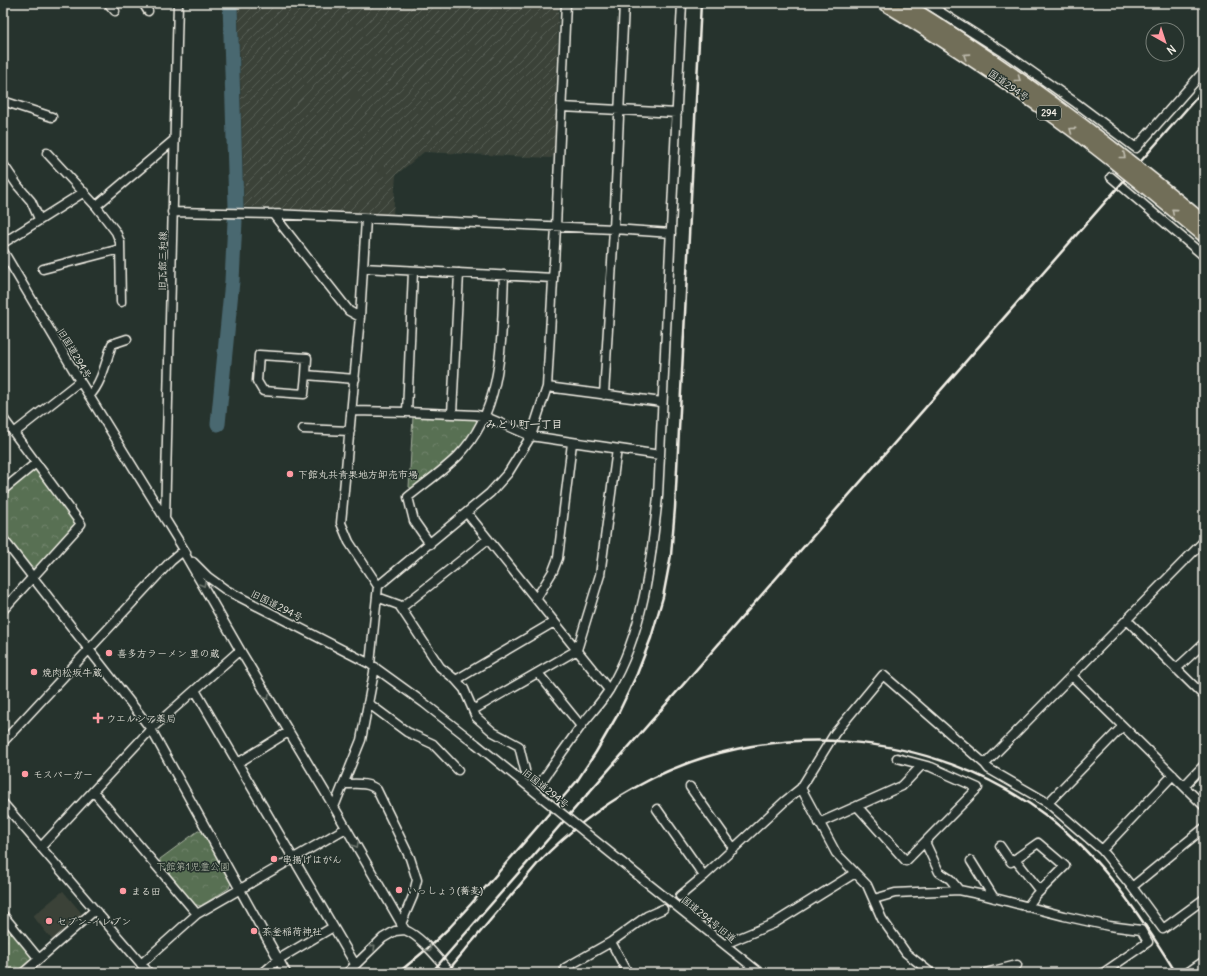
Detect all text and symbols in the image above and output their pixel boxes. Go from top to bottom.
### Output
north arrow [1145,22,1185,62]
text: N [1164,42,1179,58]
one-way arrow [963,53,970,60]
street label: 国道294号 [986,67,1032,104]
one-way arrow [1014,74,1021,81]
road number: 294 [1037,106,1061,120]
one-way arrow [1070,128,1077,135]
one-way arrow [1119,151,1126,158]
one-way arrow [1171,209,1179,216]
street label: 旧下館三和線 [155,231,170,291]
street label: 旧国道294号 [54,325,95,381]
district label: みどり町一丁目 [486,417,563,431]
place label: 下館丸共青果地方卸売市場 [298,468,418,481]
marker: 下館丸共青果地方卸売市場 [285,469,295,479]
one-way arrow [198,580,205,587]
street label: 旧国道294号 [248,587,305,624]
place label: 喜多方ラーメン 里の蔵 [117,647,219,660]
marker: 喜多方ラーメン 里の蔵 [104,648,114,658]
place label: 焼肉松坂牛蔵 [42,666,102,679]
marker: 焼肉松坂牛蔵 [29,667,39,677]
one-way arrow [263,693,270,700]
place label: ウエルシア薬局 [106,712,176,725]
marker: ウエルシア薬局 [93,713,103,723]
street label: 旧国道294号 [519,765,572,811]
place label: モスバーガー [33,768,93,781]
marker: モスバーガー [20,769,30,779]
one-way arrow [351,841,358,848]
place label: 串揚げはがん [282,853,342,866]
marker: 串揚げはがん [269,854,279,864]
park label: 下館第1児童公園 [156,860,230,873]
place label: いっしょう(蕎麦) [407,884,483,897]
place label: まる田 [131,885,161,898]
marker: いっしょう(蕎麦) [394,885,404,895]
marker: まる田 [118,886,128,896]
street label: 国道294号旧道 [679,893,739,946]
place label: セブン-イレブン [57,915,131,928]
marker: セブン-イレブン [44,916,54,926]
place label: 茶釜稲荷神社 [262,925,322,938]
marker: 茶釜稲荷神社 [249,926,259,936]
one-way arrow [368,944,376,952]
one-way arrow [424,944,432,952]

